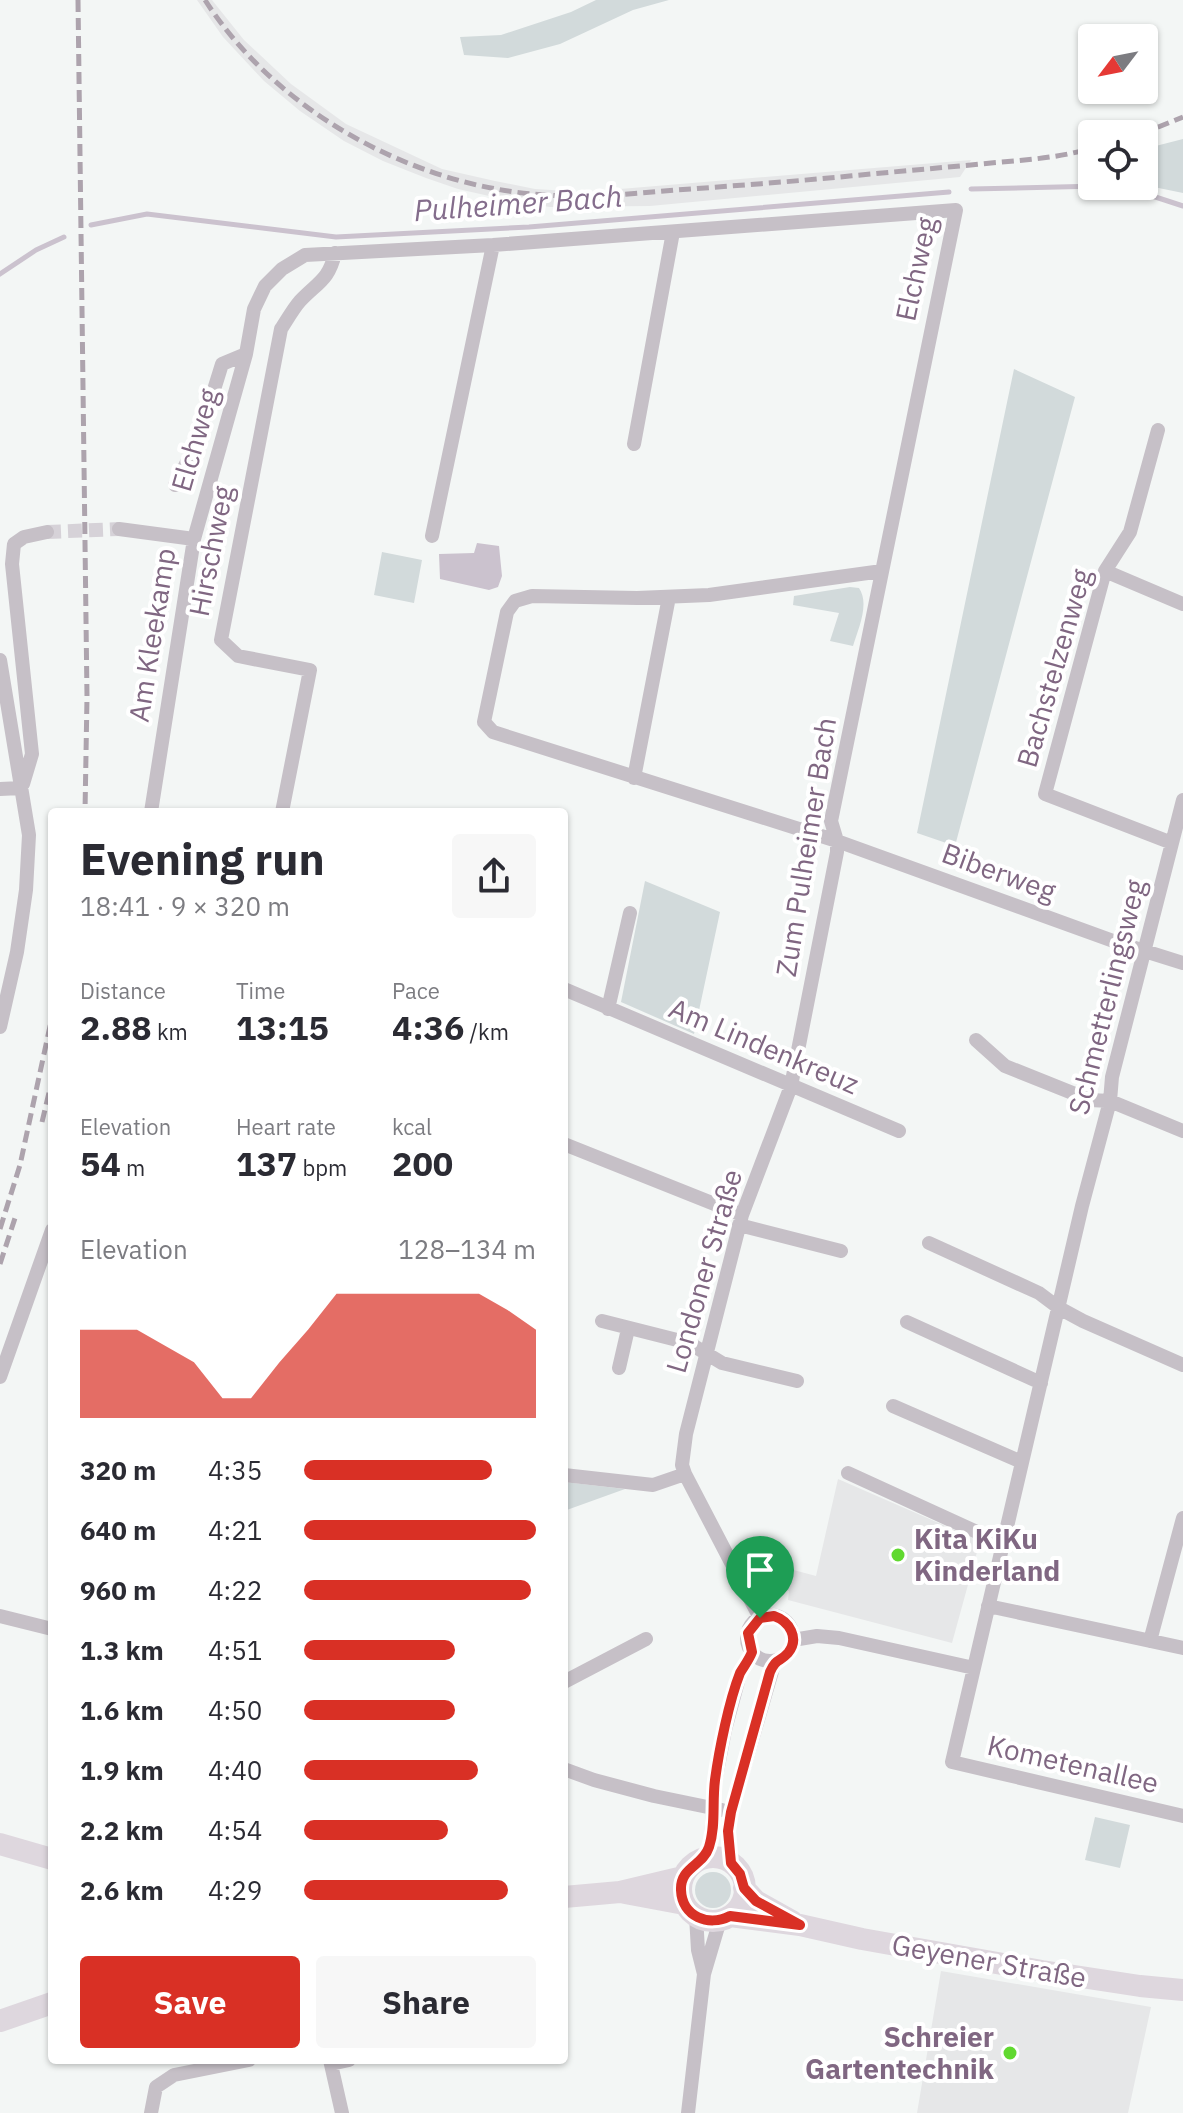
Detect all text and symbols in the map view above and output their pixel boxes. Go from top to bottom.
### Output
north arrow [1078,24,1158,104]
map controls [1078,24,1158,200]
button: locate [1078,120,1158,200]
water label: Pulheimer Bach [412,176,624,229]
street label: Elchweg [886,213,945,324]
street label: Elchweg [162,384,227,496]
street label: Hirschweg [180,482,241,619]
street label: Am Kleekamp [120,545,183,724]
street label: Bachstelzenweg [1008,564,1100,771]
street label: Zum Pulheimer Bach [767,715,844,979]
text: Evening run [80,830,325,887]
button: share [452,834,536,918]
street label: Biberweg [937,834,1062,909]
street label: Schmetterlingsweg [1059,875,1154,1118]
text: 18:41 · 9 × 320 m [80,889,290,923]
text: Distance [80,976,166,1005]
text: Time [236,976,285,1005]
text: Pace [392,976,440,1005]
street label: Am Lindenkreuz [664,989,865,1102]
text: 2.88 [80,1005,152,1049]
text: 13:15 [236,1005,329,1049]
text: 4:36 [392,1005,464,1049]
text: km [152,1017,188,1046]
text: /km [464,1017,509,1046]
text: Elevation [80,1112,171,1141]
text: Heart rate [236,1112,336,1141]
text: kcal [392,1112,432,1141]
text: 54 [80,1141,121,1185]
text: 137 [236,1141,297,1185]
text: 200 [392,1141,453,1185]
text: m [121,1153,145,1182]
text: bpm [297,1153,347,1182]
street label: Londoner Straße [657,1165,750,1377]
text: Elevation [80,1232,188,1266]
text: 128–134 m [398,1232,536,1266]
text: 320 m [80,1453,156,1487]
text: 4:35 [208,1453,262,1487]
text: 640 m [80,1513,156,1547]
text: 4:21 [208,1513,262,1547]
place label: Kita KiKu Kinderland [914,1520,1060,1589]
pin [726,1536,794,1618]
marker: Kita KiKu Kinderland [889,1546,907,1564]
icon: arrive [738,1548,782,1592]
text: 960 m [80,1573,156,1607]
text: 4:22 [208,1573,262,1607]
text: 1.3 km [80,1633,164,1667]
text: 4:51 [208,1633,262,1667]
text: 1.6 km [80,1693,164,1727]
text: 4:50 [208,1693,262,1727]
street label: Kometenallee [984,1726,1162,1801]
text: 1.9 km [80,1753,164,1787]
text: 4:40 [208,1753,262,1787]
text: 2.2 km [80,1813,164,1847]
text: 4:54 [208,1813,262,1847]
text: 2.6 km [80,1873,164,1907]
text: 4:29 [208,1873,262,1907]
street label: Geyener Straße [889,1925,1089,1996]
button: Save [80,1956,300,2048]
button: Share [316,1956,536,2048]
place label: Schreier Gartentechnik [805,2018,995,2087]
marker: Schreier Gartentechnik [1001,2044,1019,2062]

